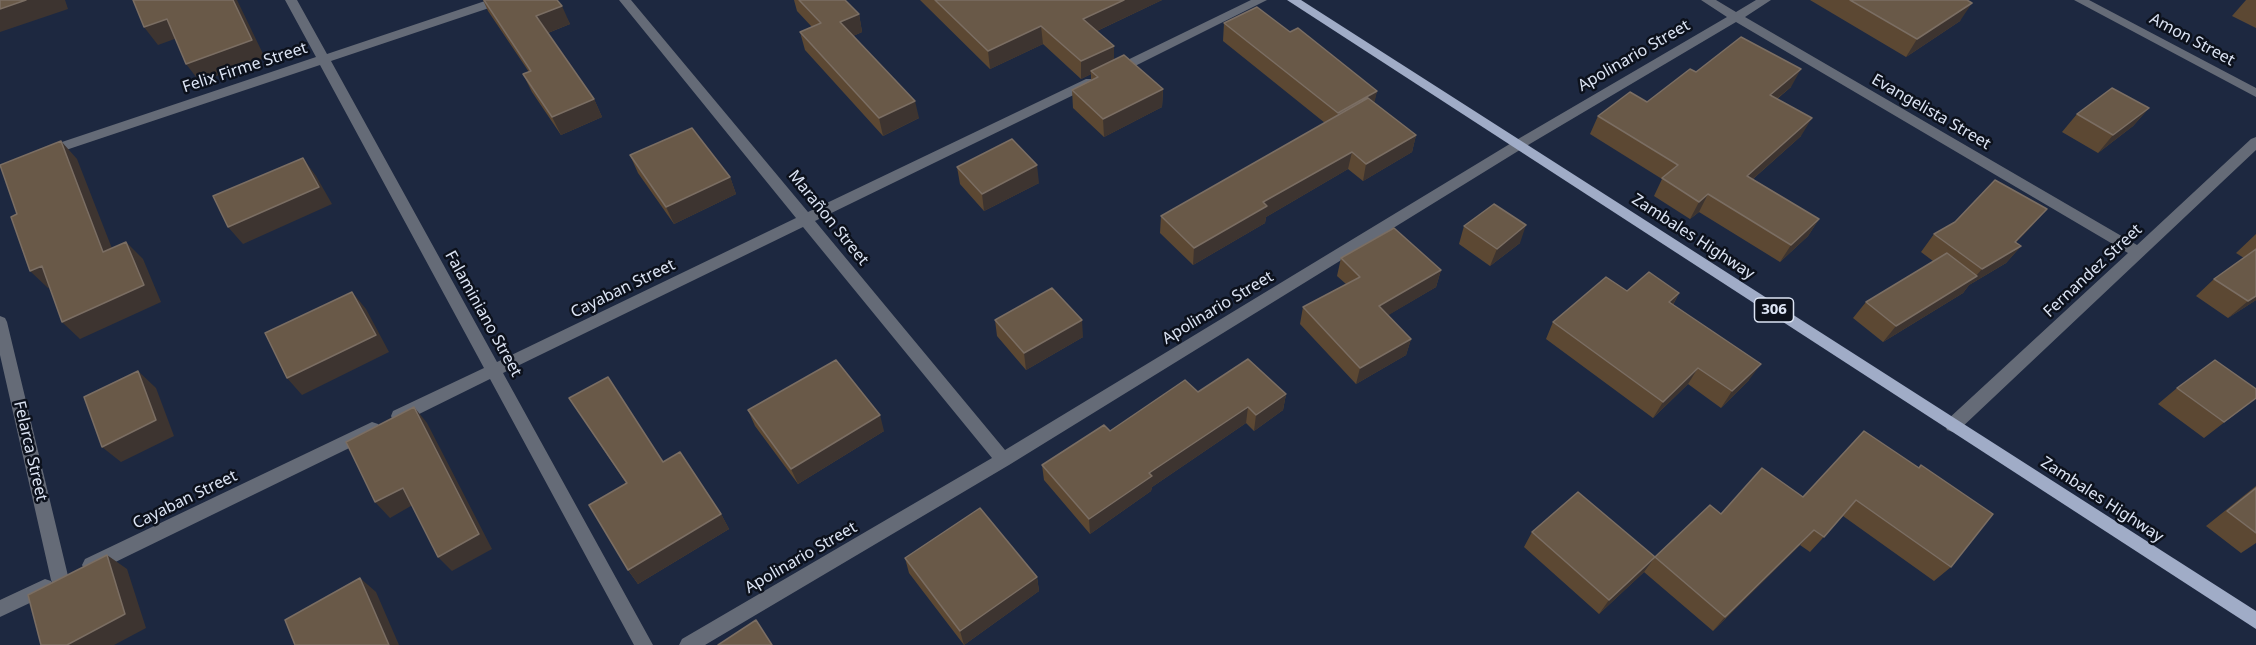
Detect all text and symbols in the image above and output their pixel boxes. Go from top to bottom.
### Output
street label: Amon Street [2146,10,2238,70]
street label: Apolinario Street [1575,16,1693,96]
street label: Felix Firme Street [180,39,310,97]
street label: Evangelista Street [1868,70,1994,154]
street label: Marañon Street [784,166,872,270]
street label: Zambales Highway [1628,190,1758,284]
street label: Fernandez Street [2040,220,2146,322]
street label: Falaminiano Street [440,248,526,380]
street label: Cayaban Street [568,255,678,323]
street label: Apolinario Street [1159,267,1277,349]
road number: 306 [1754,298,1794,322]
street label: Felarca Street [9,399,51,503]
street label: Zambales Highway [2037,453,2167,547]
street label: Cayaban Street [130,466,240,534]
street label: Apolinario Street [742,518,860,598]

